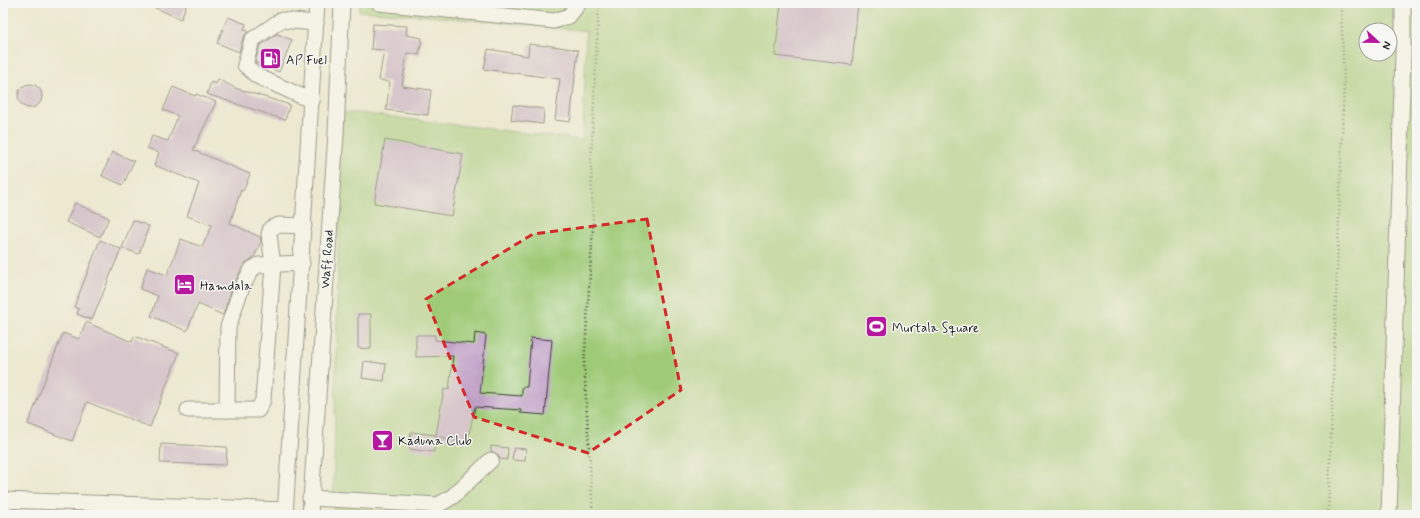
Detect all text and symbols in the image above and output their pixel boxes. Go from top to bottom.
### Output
north arrow [1358,22,1398,62]
text: N [1378,39,1394,51]
fuel station icon: AP Fuel [257,46,283,72]
place label: AP Fuel [286,52,327,69]
street label: Waff Road [317,229,338,289]
hotel icon: Hamdala [171,272,197,298]
place label: Hamdala [200,278,252,295]
sports icon: Murtala Square [864,314,890,340]
place label: Murtala Square [892,320,979,337]
bar icon: Kaduna Club [370,427,396,453]
place label: Kaduna Club [398,433,472,450]

